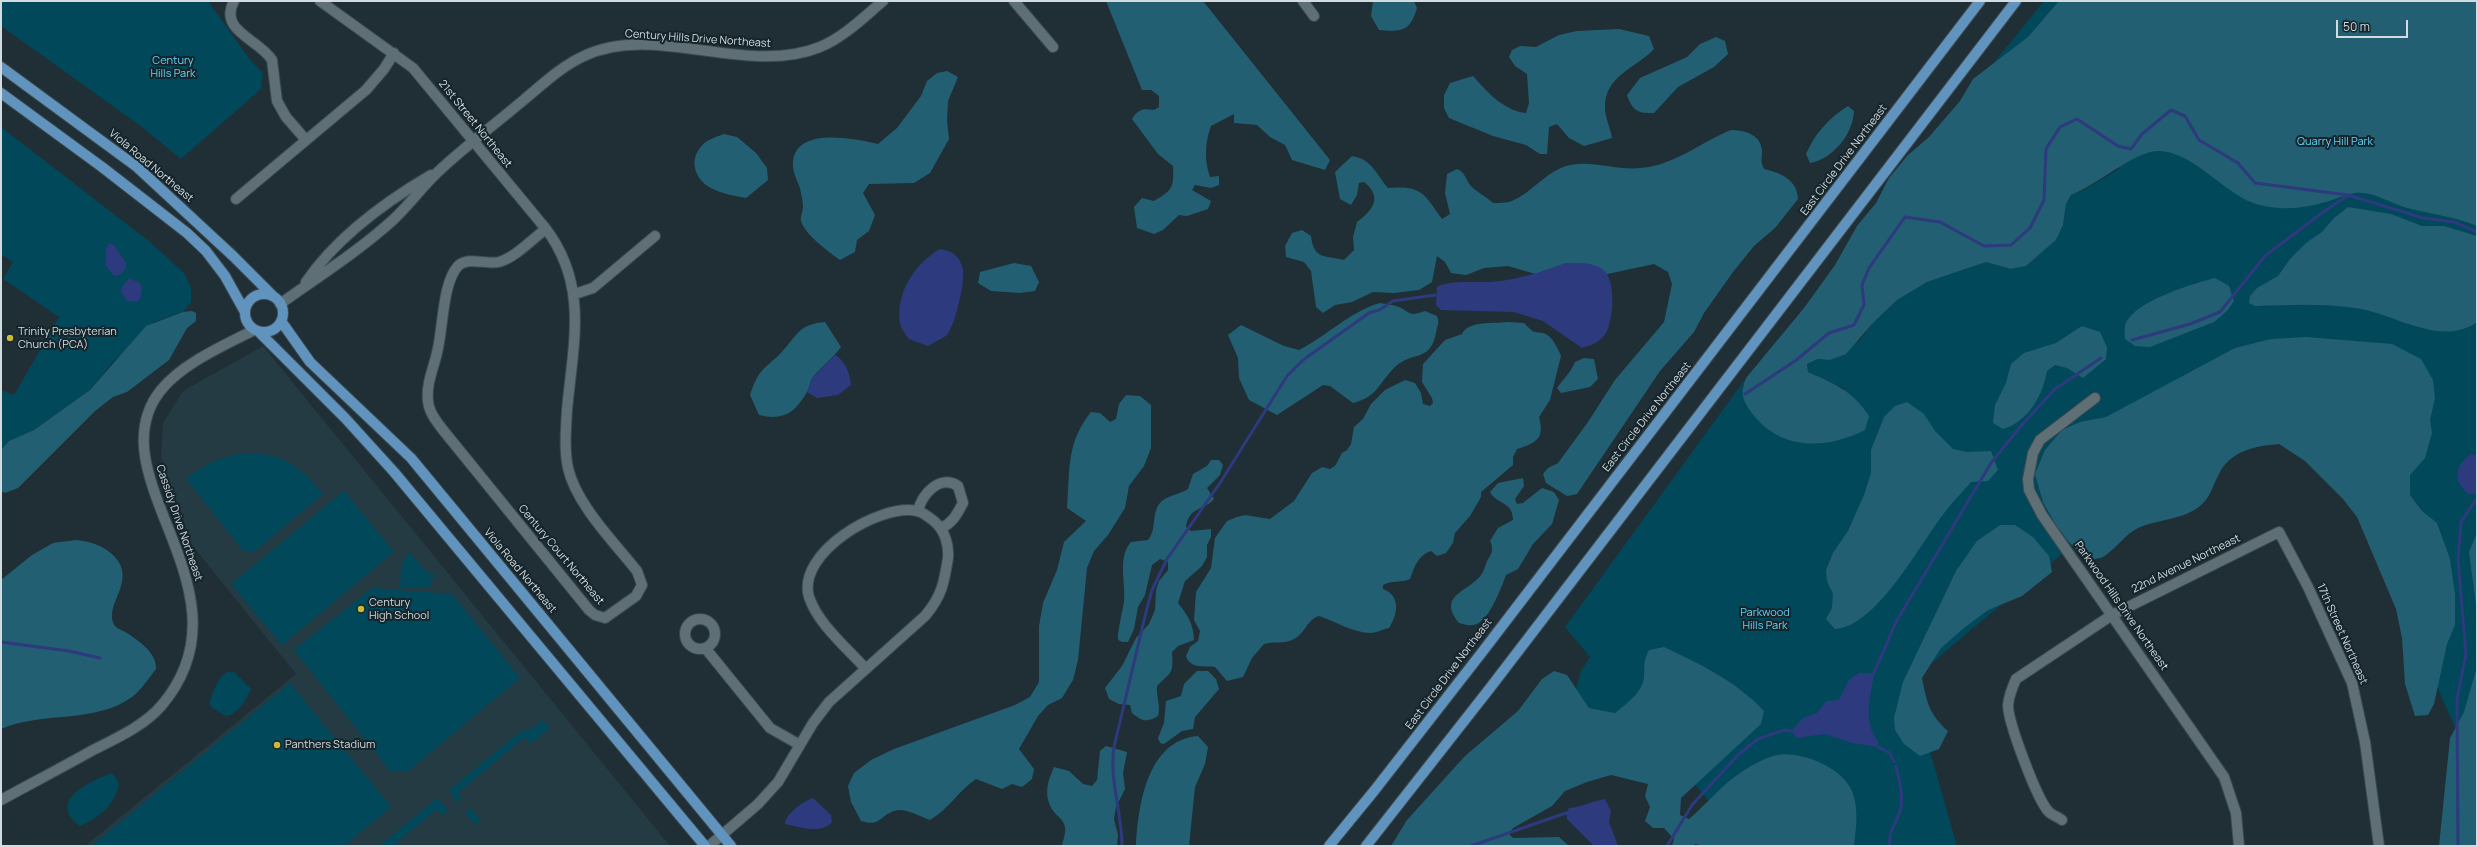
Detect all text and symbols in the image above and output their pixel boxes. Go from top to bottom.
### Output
scale bar [2338,12,2410,38]
text: 50 m [2343,18,2370,35]
street label: Century Hills Drive Northeast [625,27,771,51]
park label: Century Hills Park [150,54,196,80]
street label: 21st Street Northeast [436,77,514,171]
street label: East Circle Drive Northeast [1798,102,1890,218]
street label: Viola Road Northeast [106,127,196,205]
park label: Quarry Hill Park [2297,135,2373,149]
place label: Trinity Presbyterian Church (PCA) [18,325,117,351]
marker: Trinity Presbyterian Church (PCA) [5,333,15,343]
street label: East Circle Drive Northeast [1600,359,1694,475]
street label: Cassidy Drive Northeast [153,463,205,583]
street label: Century Court Northeast [515,502,607,608]
street label: Viola Road Northeast [481,526,559,616]
street label: 22nd Avenue Northeast [2130,532,2242,596]
street label: Parkwood Hills Drive Northeast [2071,539,2171,673]
street label: 17th Street Northeast [2314,582,2370,686]
place label: Century High School [369,596,429,622]
marker: Century High School [356,604,366,614]
park label: Parkwood Hills Park [1740,606,1790,632]
street label: East Circle Drive Northeast [1403,616,1495,732]
place label: Panthers Stadium [285,738,375,752]
marker: Panthers Stadium [272,740,282,750]

